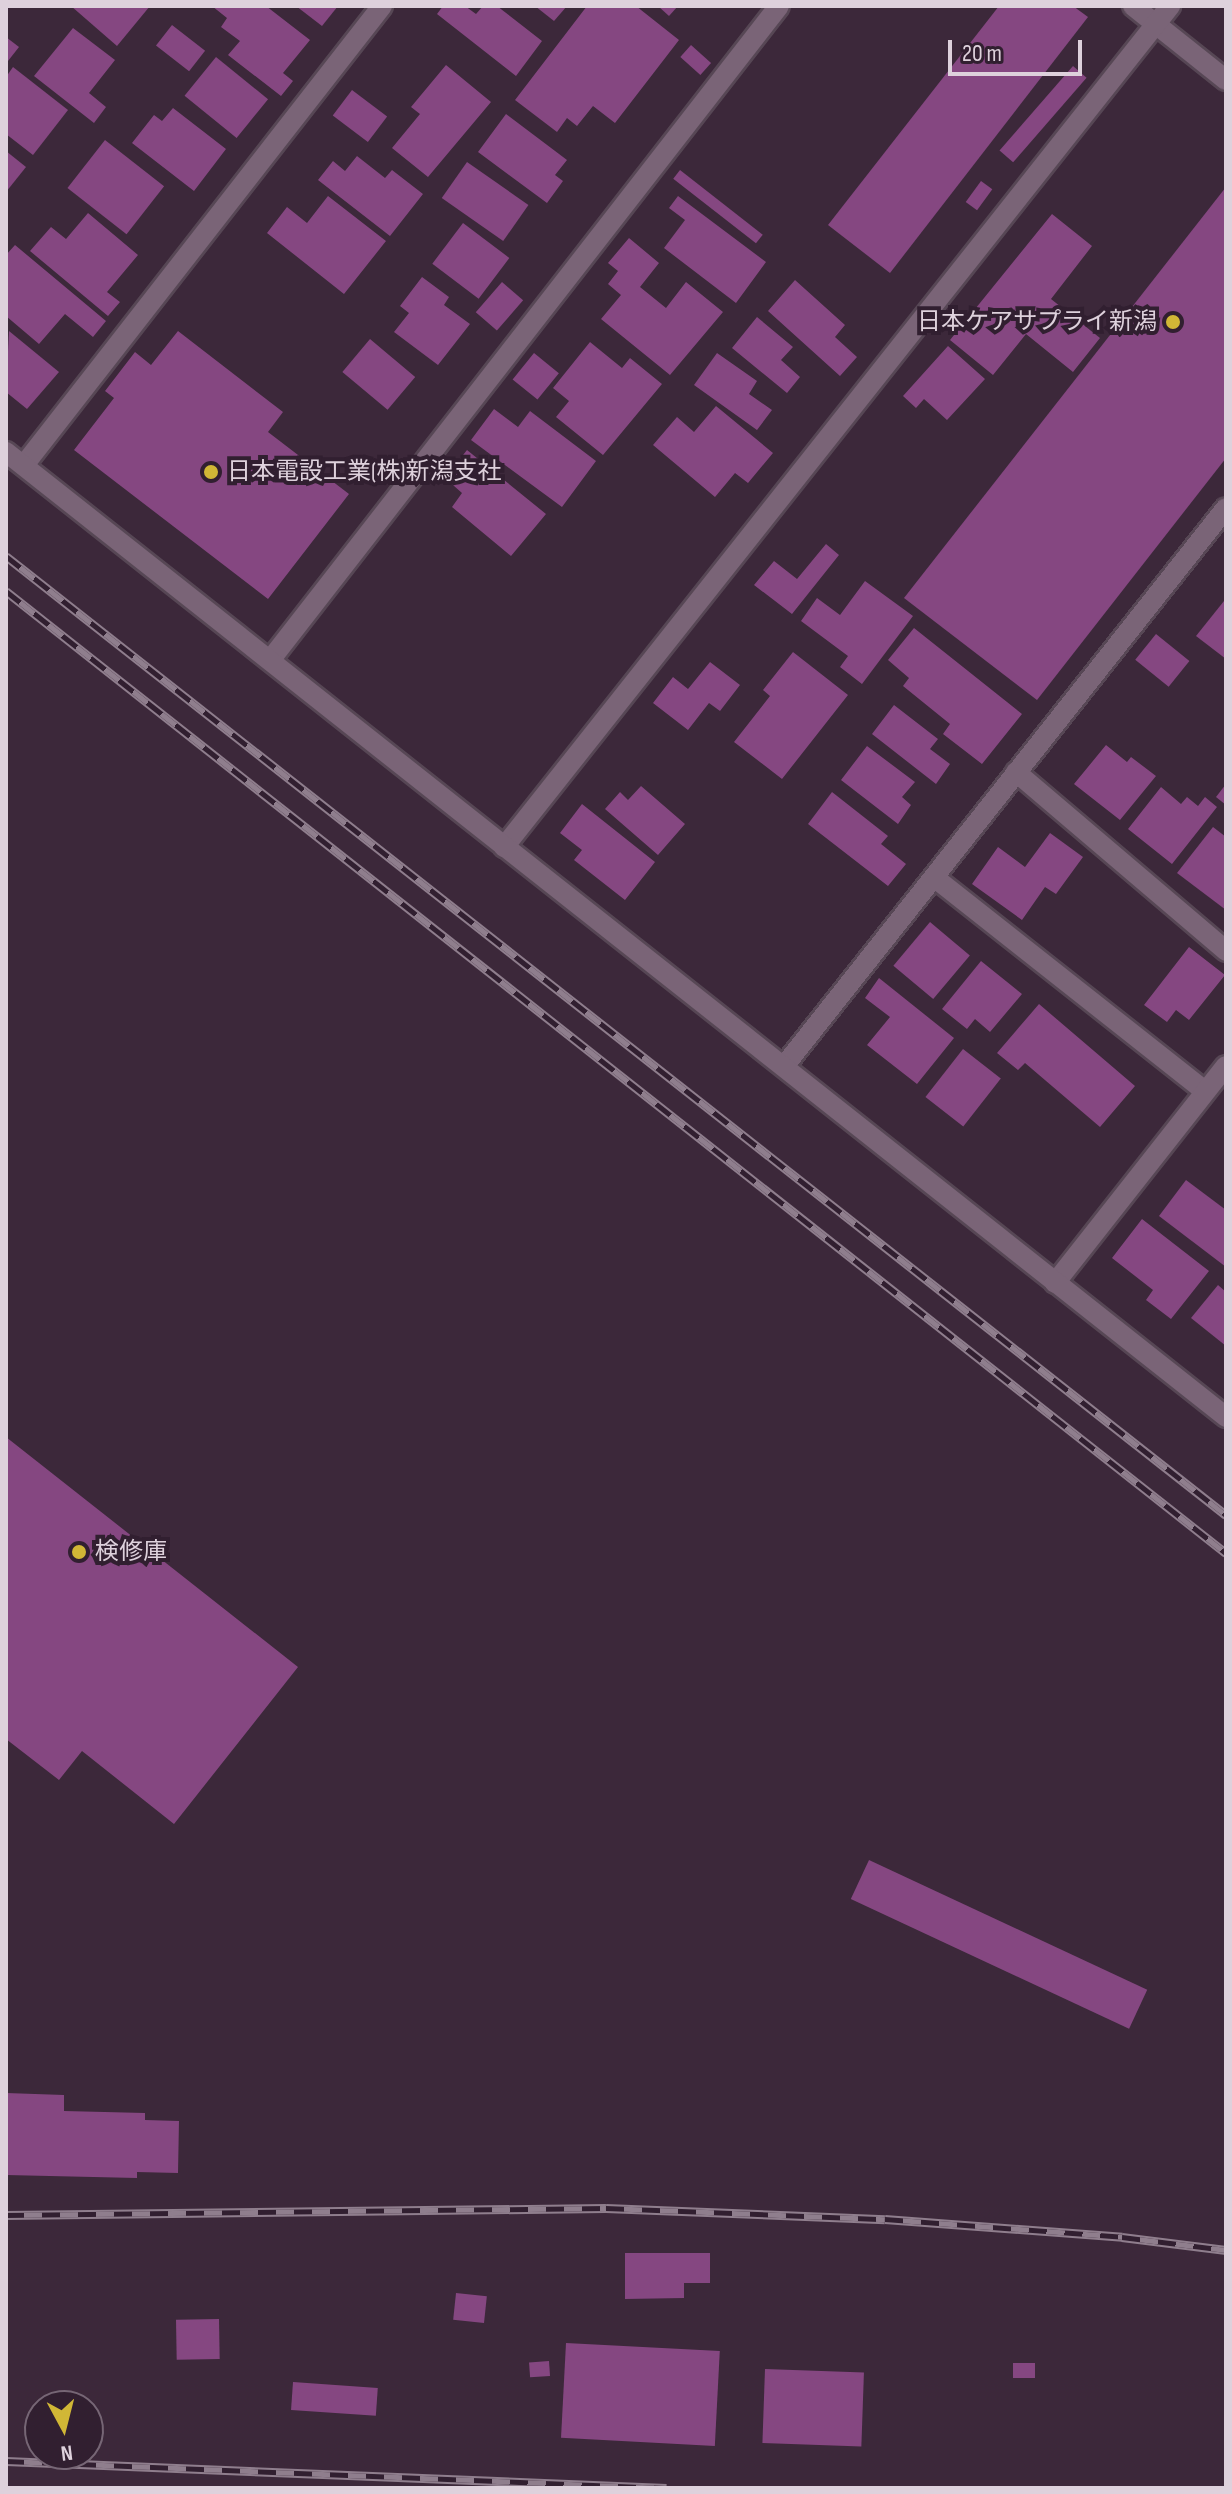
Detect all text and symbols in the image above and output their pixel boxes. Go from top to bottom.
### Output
scale bar [952,24,1086,74]
text: 20 m [962,39,1002,68]
place label: 日本ケアサプライ新潟 [917,308,1157,336]
marker: 日本ケアサプライ新潟 [1164,313,1182,331]
place label: 日本電設工業(株)新潟支社 [227,458,501,486]
marker: 日本電設工業(株)新潟支社 [202,463,220,481]
place label: 検修庫 [95,1538,167,1566]
marker: 検修庫 [70,1543,88,1561]
north arrow [24,2390,104,2470]
text: N [59,2438,74,2466]

